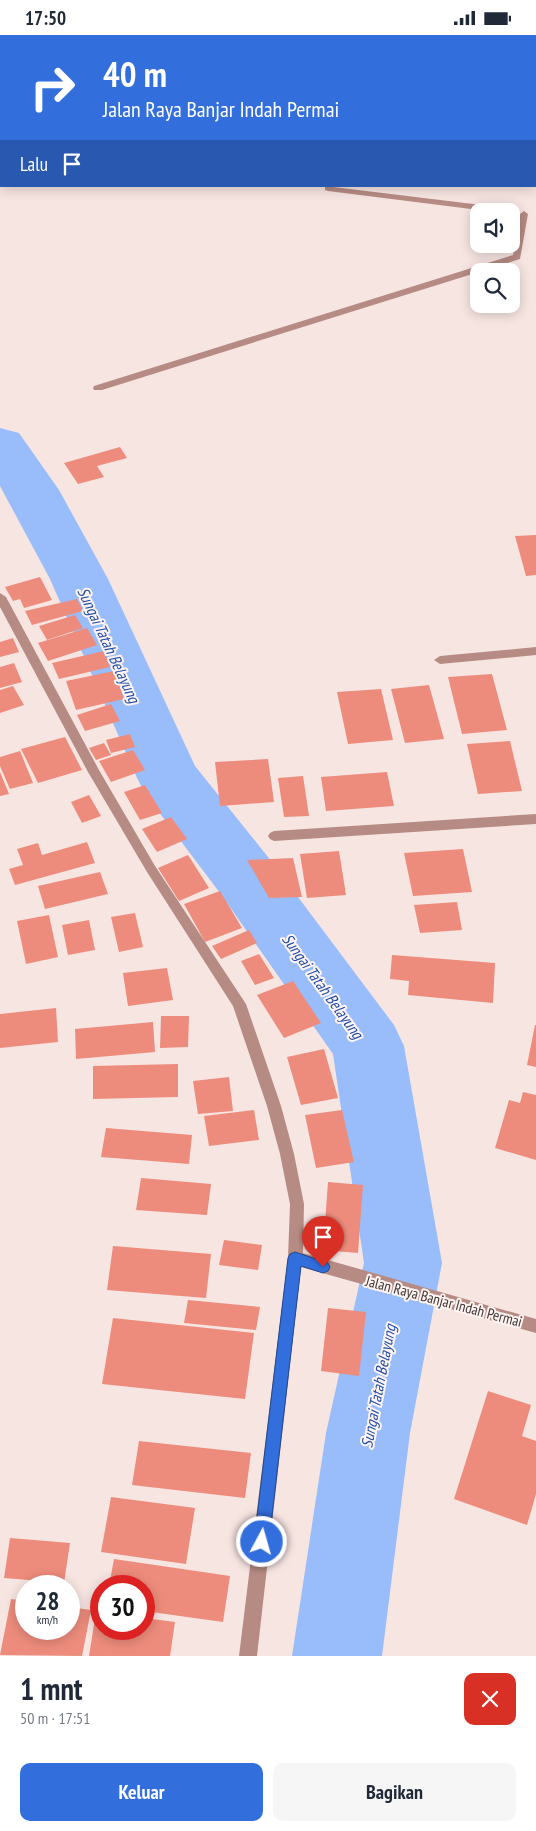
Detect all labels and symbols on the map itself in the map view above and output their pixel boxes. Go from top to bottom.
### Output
water label: Sungai Tatah Belayung [73,584,145,707]
water label: Sungai Tatah Belayung [278,929,369,1043]
pin [302,1216,344,1267]
street label: Jalan Raya Banjar Indah Permai [363,1271,524,1331]
water label: Sungai Tatah Belayung [356,1322,400,1449]
position arrow [235,1515,287,1567]
speed limit sign: 30 [90,1575,155,1640]

